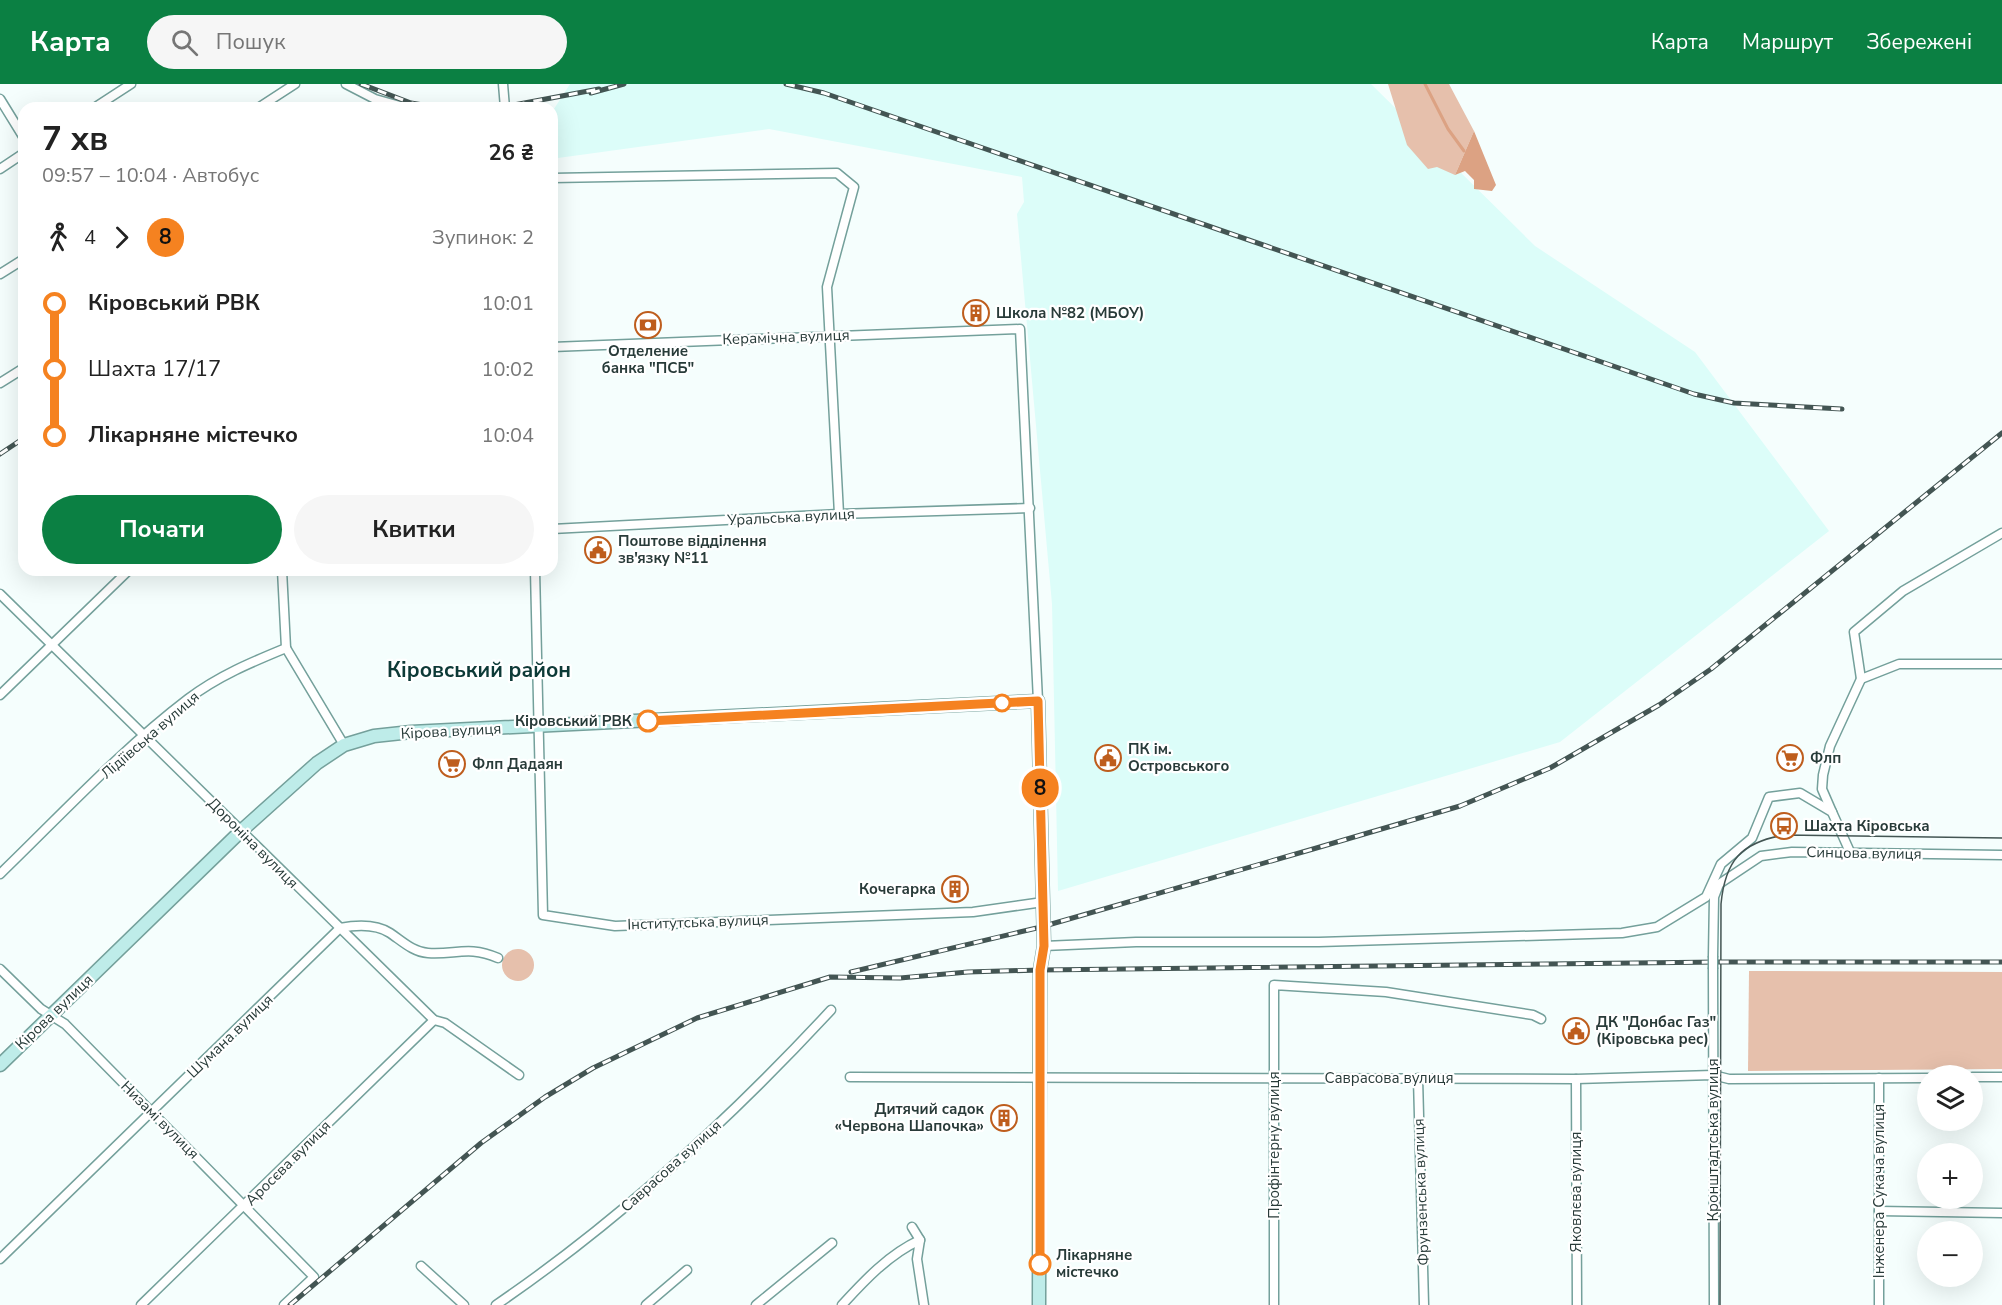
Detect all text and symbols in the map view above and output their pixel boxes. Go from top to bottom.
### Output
search box [147,15,567,69]
text: Карта [30,23,111,61]
icon: search [168,26,201,59]
text: Пошук [216,27,286,57]
text: Карта [1651,28,1709,56]
text: Маршрут [1742,28,1833,56]
text: Збережені [1866,28,1972,56]
text: 7 хв [42,117,108,162]
text: 26 ₴ [488,138,534,168]
text: 09:57 – 10:04 · Автобус [42,162,259,189]
icon: walk [42,221,75,254]
icon: forward [105,221,138,254]
text: 8 [159,223,172,251]
text: 4 [84,224,96,251]
text: Зупинок: 2 [432,224,534,251]
text: Кіровський РВК [88,288,260,318]
text: 10:01 [481,290,534,317]
building icon: Школа №82 (МБОУ) [961,298,991,328]
place label: Школа №82 (МБОУ) [996,303,1144,323]
bank icon: Отделение банка "ПСБ" [633,310,663,340]
street label: Керамічна вулиця [722,325,850,349]
place label: Отделение банка "ПСБ" [602,341,694,378]
text: Шахта 17/17 [88,354,221,384]
text: 10:02 [481,356,534,383]
text: Лікарняне містечко [88,420,298,450]
text: 10:04 [481,422,534,449]
button: Почати [42,495,282,564]
button: Квитки [294,495,534,564]
street label: Уральська вулиця [726,504,855,530]
place label: Поштове відділення зв'язку №11 [618,531,767,568]
public building icon: Поштове відділення зв'язку №11 [583,535,613,565]
district label: Кіровський район [387,656,571,684]
street label: Лідіївська вулиця [97,687,203,783]
unlabelled marker [993,694,1011,712]
marker: Кіровський РВК [637,710,659,732]
place label: Кіровський РВК [515,711,633,731]
street label: Кірова вулиця [400,718,502,744]
place label: ПК ім. Островського [1128,739,1229,776]
public building icon: ПК ім. Островського [1093,743,1123,773]
supermarket icon: Флп [1775,743,1805,773]
place label: Флп [1810,748,1841,768]
supermarket icon: Флп Дадаян [437,749,467,779]
place label: Флп Дадаян [472,754,563,774]
line badge: 8 [1020,768,1060,808]
text: 8 [1034,774,1046,802]
street label: Дороніна вулиця [203,793,303,893]
bus stop icon: Шахта Кіровська [1769,811,1799,841]
place label: Шахта Кіровська [1804,816,1930,836]
street label: Синцова вулиця [1806,842,1922,864]
building icon: Кочегарка [940,874,970,904]
place label: Кочегарка [859,879,936,899]
street label: Інститутська вулиця [627,910,769,934]
street label: Кірова вулиця [11,970,97,1054]
street label: Шумана вулиця [183,990,277,1082]
place label: ДК "Донбас Газ" (Кіровська рес) [1596,1012,1716,1049]
public building icon: ДК "Донбас Газ" (Кіровська рес) [1561,1016,1591,1046]
street label: Кронштадтська вулиця [1703,1058,1723,1222]
map controls [1917,1065,1983,1287]
button: layers [1917,1065,1983,1131]
street label: Саврасова вулиця [1325,1068,1454,1088]
street label: Профінтерну вулиця [1264,1071,1284,1219]
street label: Низамі вулиця [116,1076,204,1164]
place label: Дитячий садок «Червона Шапочка» [834,1099,985,1136]
building icon: Дитячий садок «Червона Шапочка» [989,1103,1019,1133]
street label: Інженера Сукача вулиця [1869,1104,1889,1278]
street label: Саврасова вулиця [616,1115,726,1217]
street label: Аросєва вулиця [241,1116,335,1210]
street label: Фрунзенська вулиця [1408,1118,1434,1266]
street label: Яковлєва вулиця [1566,1132,1586,1252]
button: + [1917,1143,1983,1209]
button: − [1917,1221,1983,1287]
place label: Лікарняне містечко [1056,1245,1132,1282]
marker: Лікарняне містечко [1029,1253,1051,1275]

